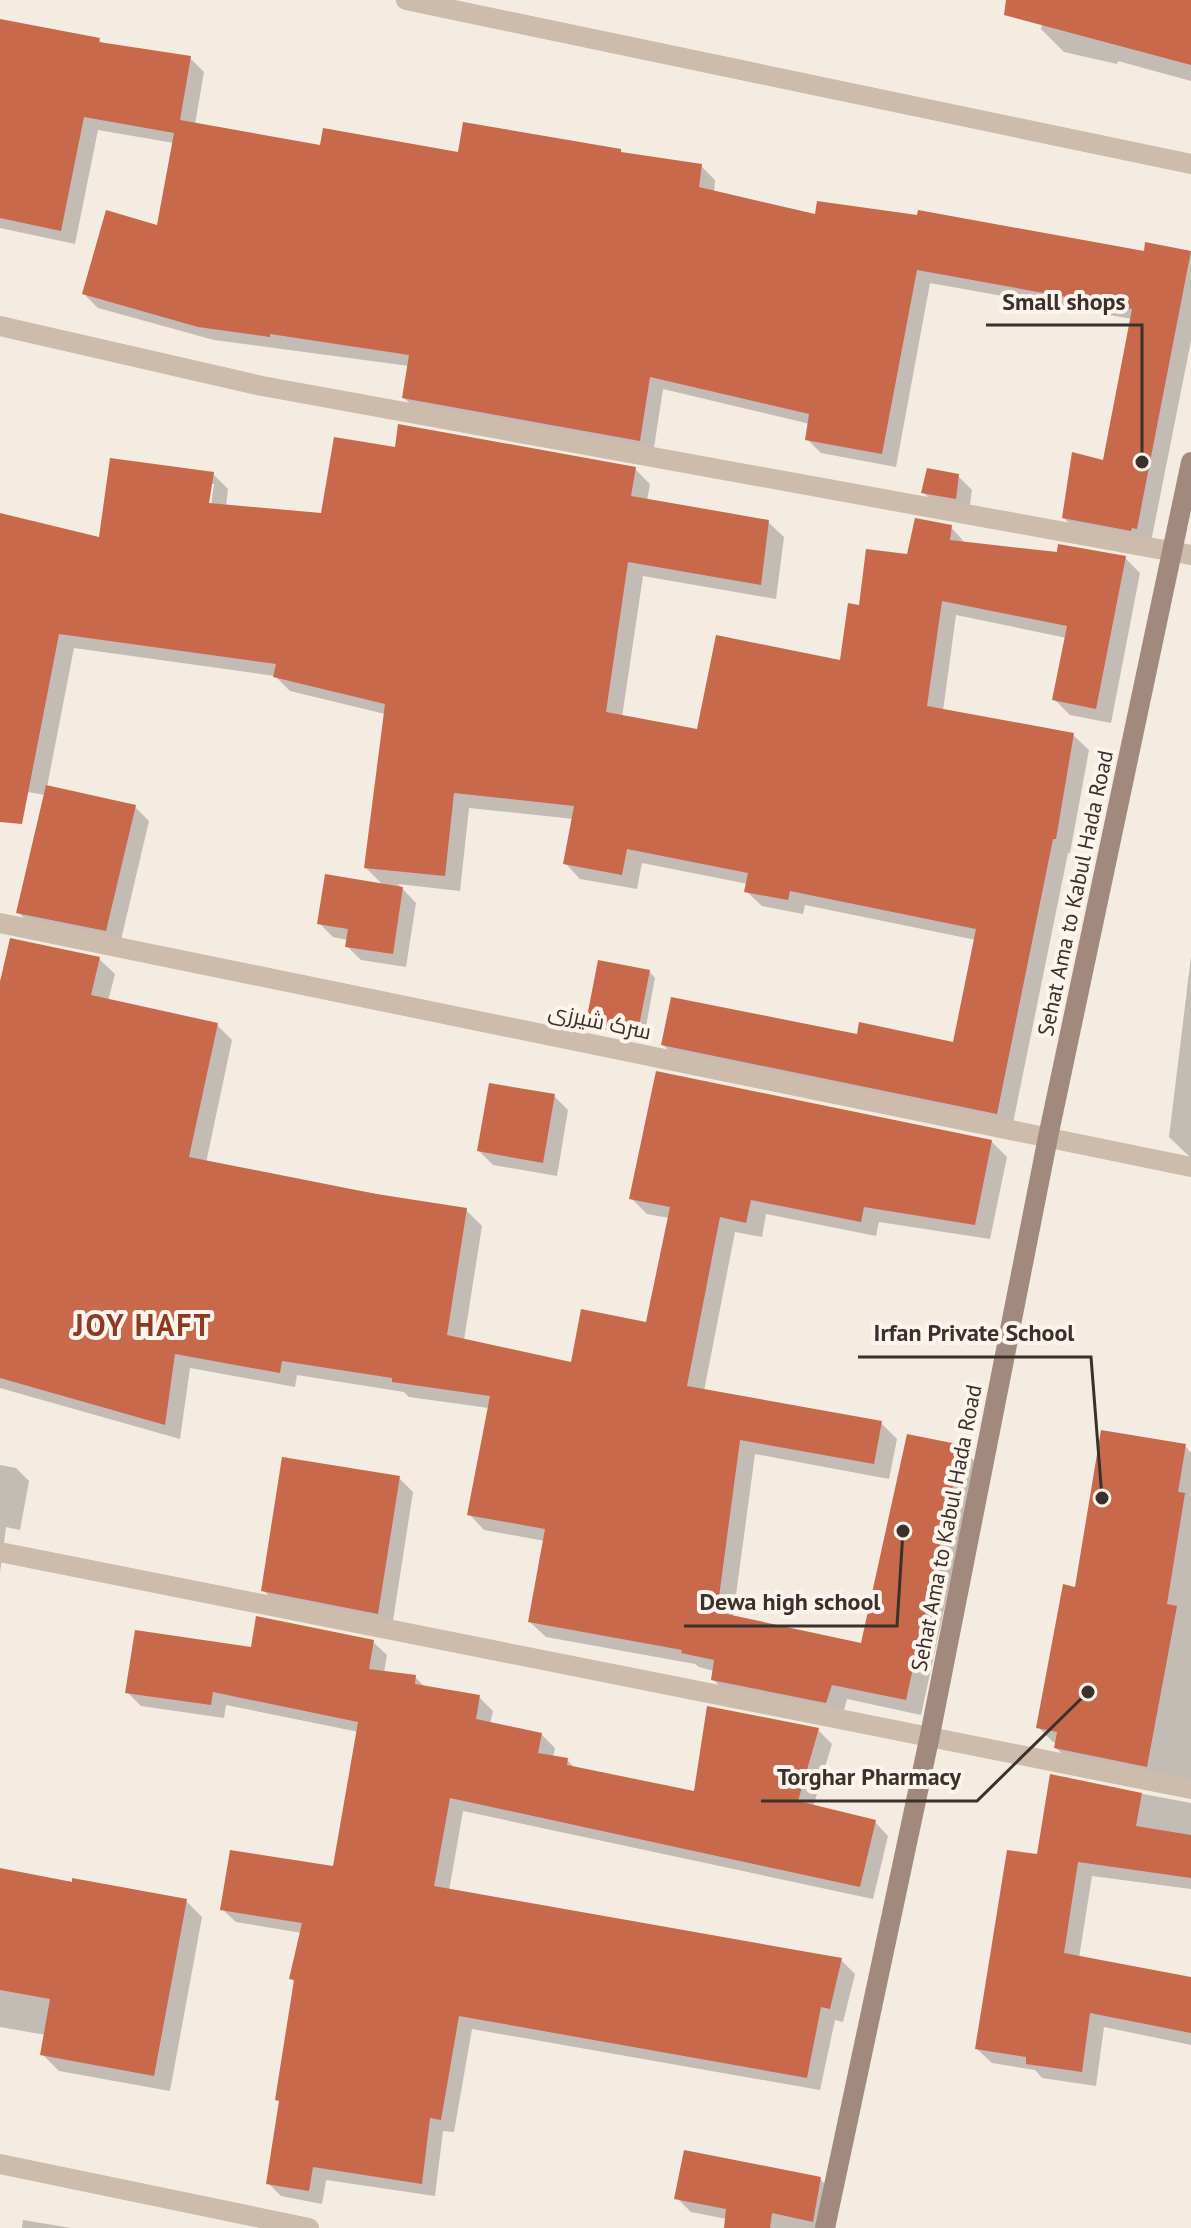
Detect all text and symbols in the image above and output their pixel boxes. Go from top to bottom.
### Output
callout: Small shops [986,277,1142,325]
text: Small shops [1002,286,1126,317]
street label: Sehat Ama to Kabul Hada Road [1031,748,1119,1038]
street label: سرک شیرزی [546,996,654,1046]
district label: JOY HAFT [72,1305,213,1344]
callout: Irfan Private School [858,1309,1091,1357]
text: Irfan Private School [874,1317,1075,1348]
street label: Sehat Ama to Kabul Hada Road [904,1382,988,1674]
callout: Dewa high school [684,1578,897,1626]
text: Dewa high school [700,1586,881,1617]
callout: Torghar Pharmacy [761,1753,977,1801]
text: Torghar Pharmacy [777,1761,962,1792]

